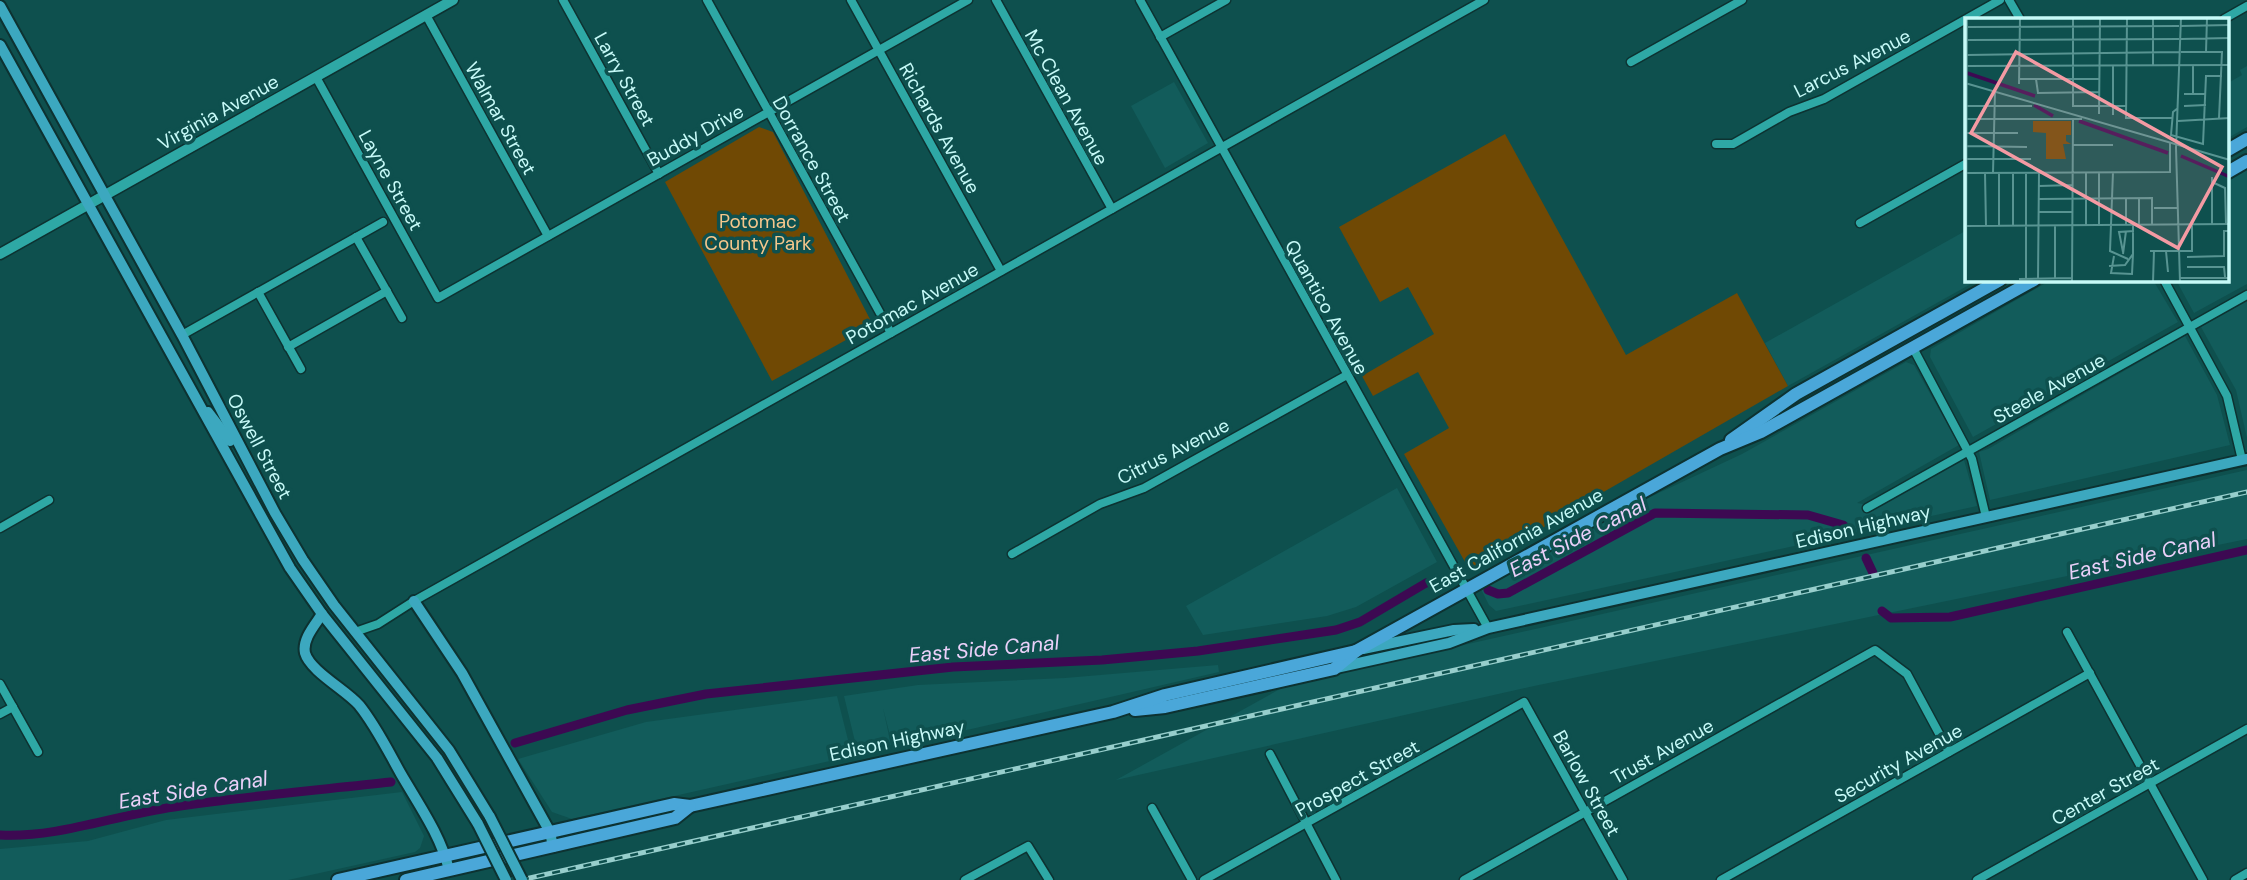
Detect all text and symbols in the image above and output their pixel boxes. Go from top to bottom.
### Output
inset map [1965,18,2230,282]
street label: Larcus Avenue [1790,23,1915,104]
street label: Mc Clean Avenue [1019,25,1114,170]
street label: Larry Street [588,28,661,131]
street label: Walmar Street [459,57,542,179]
street label: Richards Avenue [893,58,986,198]
street label: Virginia Avenue [153,69,283,156]
street label: Dorrance Street [767,92,856,227]
street label: Buddy Drive [642,99,748,172]
street label: Layne Street [353,126,428,235]
park label: Potomac County Park [704,209,812,256]
street label: Quantico Avenue [1279,235,1374,379]
street label: Potomac Avenue [842,257,983,350]
street label: Steele Avenue [1989,347,2110,430]
street label: Oswell Street [221,389,298,503]
street label: Citrus Avenue [1113,412,1234,490]
street label: East California Avenue [1425,482,1608,599]
water label: East Side Canal [1505,490,1652,584]
street label: Edison Highway [1793,499,1933,554]
water label: East Side Canal [2065,525,2219,587]
water label: East Side Canal [908,628,1061,670]
street label: Trust Avenue [1606,713,1718,790]
street label: Edison Highway [827,714,968,767]
street label: Security Avenue [1830,718,1967,809]
street label: Barlow Street [1547,726,1626,841]
street label: Prospect Street [1291,734,1424,823]
street label: Center Street [2047,752,2163,831]
water label: East Side Canal [116,764,270,816]

